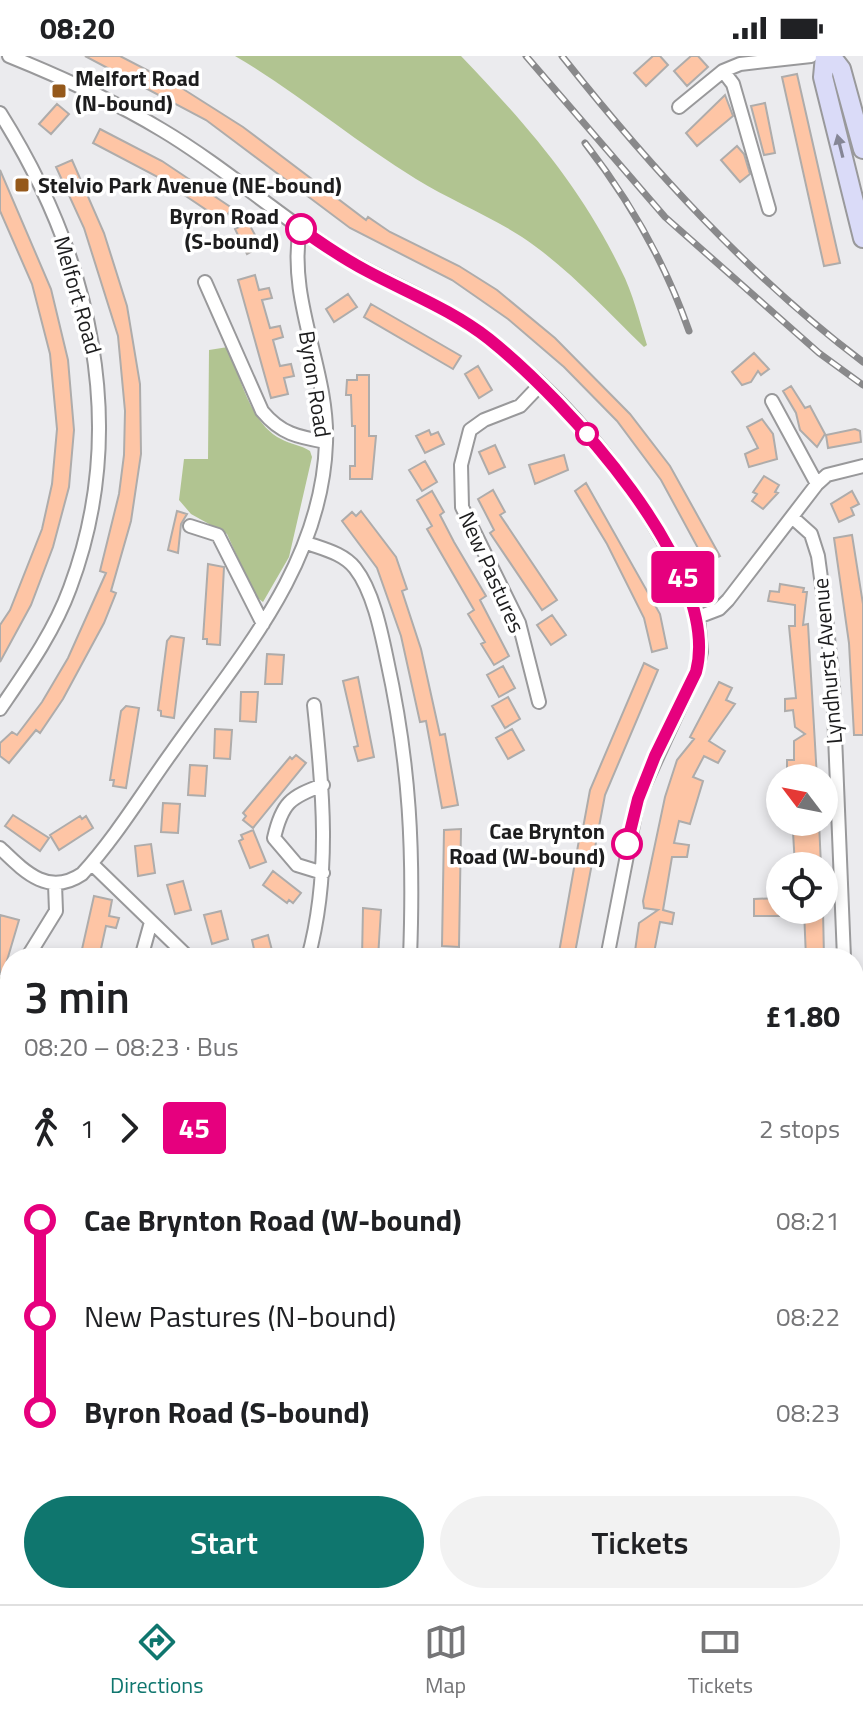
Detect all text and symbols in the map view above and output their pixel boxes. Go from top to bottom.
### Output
text: 08:20 [40,5,115,51]
place label: Melfort Road (N-bound) [75,61,200,120]
marker: Melfort Road (N-bound) [50,82,68,100]
one-way arrow [833,134,846,159]
place label: Stelvio Park Avenue (NE-bound) [38,168,342,202]
marker: Stelvio Park Avenue (NE-bound) [13,176,31,194]
place label: Byron Road (S-bound) [169,199,279,258]
marker: Byron Road (S-bound) [286,214,316,244]
street label: Melfort Road [45,232,111,358]
street label: Byron Road [290,328,340,440]
unlabelled marker [576,423,598,445]
street label: New Pastures [450,506,534,638]
line badge: 45 [647,551,719,603]
text: 45 [667,555,699,598]
street label: Lyndhurst Avenue [803,577,851,745]
north arrow [766,764,838,836]
map controls [766,764,838,924]
place label: Cae Brynton Road (W-bound) [449,814,605,873]
marker: Cae Brynton Road (W-bound) [612,829,642,859]
button: locate [766,852,838,924]
text: 3 min [24,963,130,1030]
text: £1.80 [765,993,840,1039]
text: 08:20 – 08:23 · Bus [24,1027,239,1066]
icon: walk [24,1106,68,1150]
icon: forward [107,1106,151,1150]
text: 45 [179,1106,210,1149]
text: 1 [80,1109,95,1148]
text: 2 stops [759,1109,840,1148]
text: Cae Brynton Road (W-bound) [84,1197,461,1243]
text: 08:21 [776,1201,840,1240]
text: New Pastures (N-bound) [84,1293,396,1339]
text: 08:22 [776,1297,840,1336]
text: Byron Road (S-bound) [84,1389,369,1435]
text: 08:23 [776,1393,840,1432]
button: Start [24,1496,424,1588]
button: Tickets [440,1496,840,1588]
tab: Directions [110,1620,203,1702]
tab: Map [424,1620,468,1702]
tab: Tickets [688,1620,753,1702]

